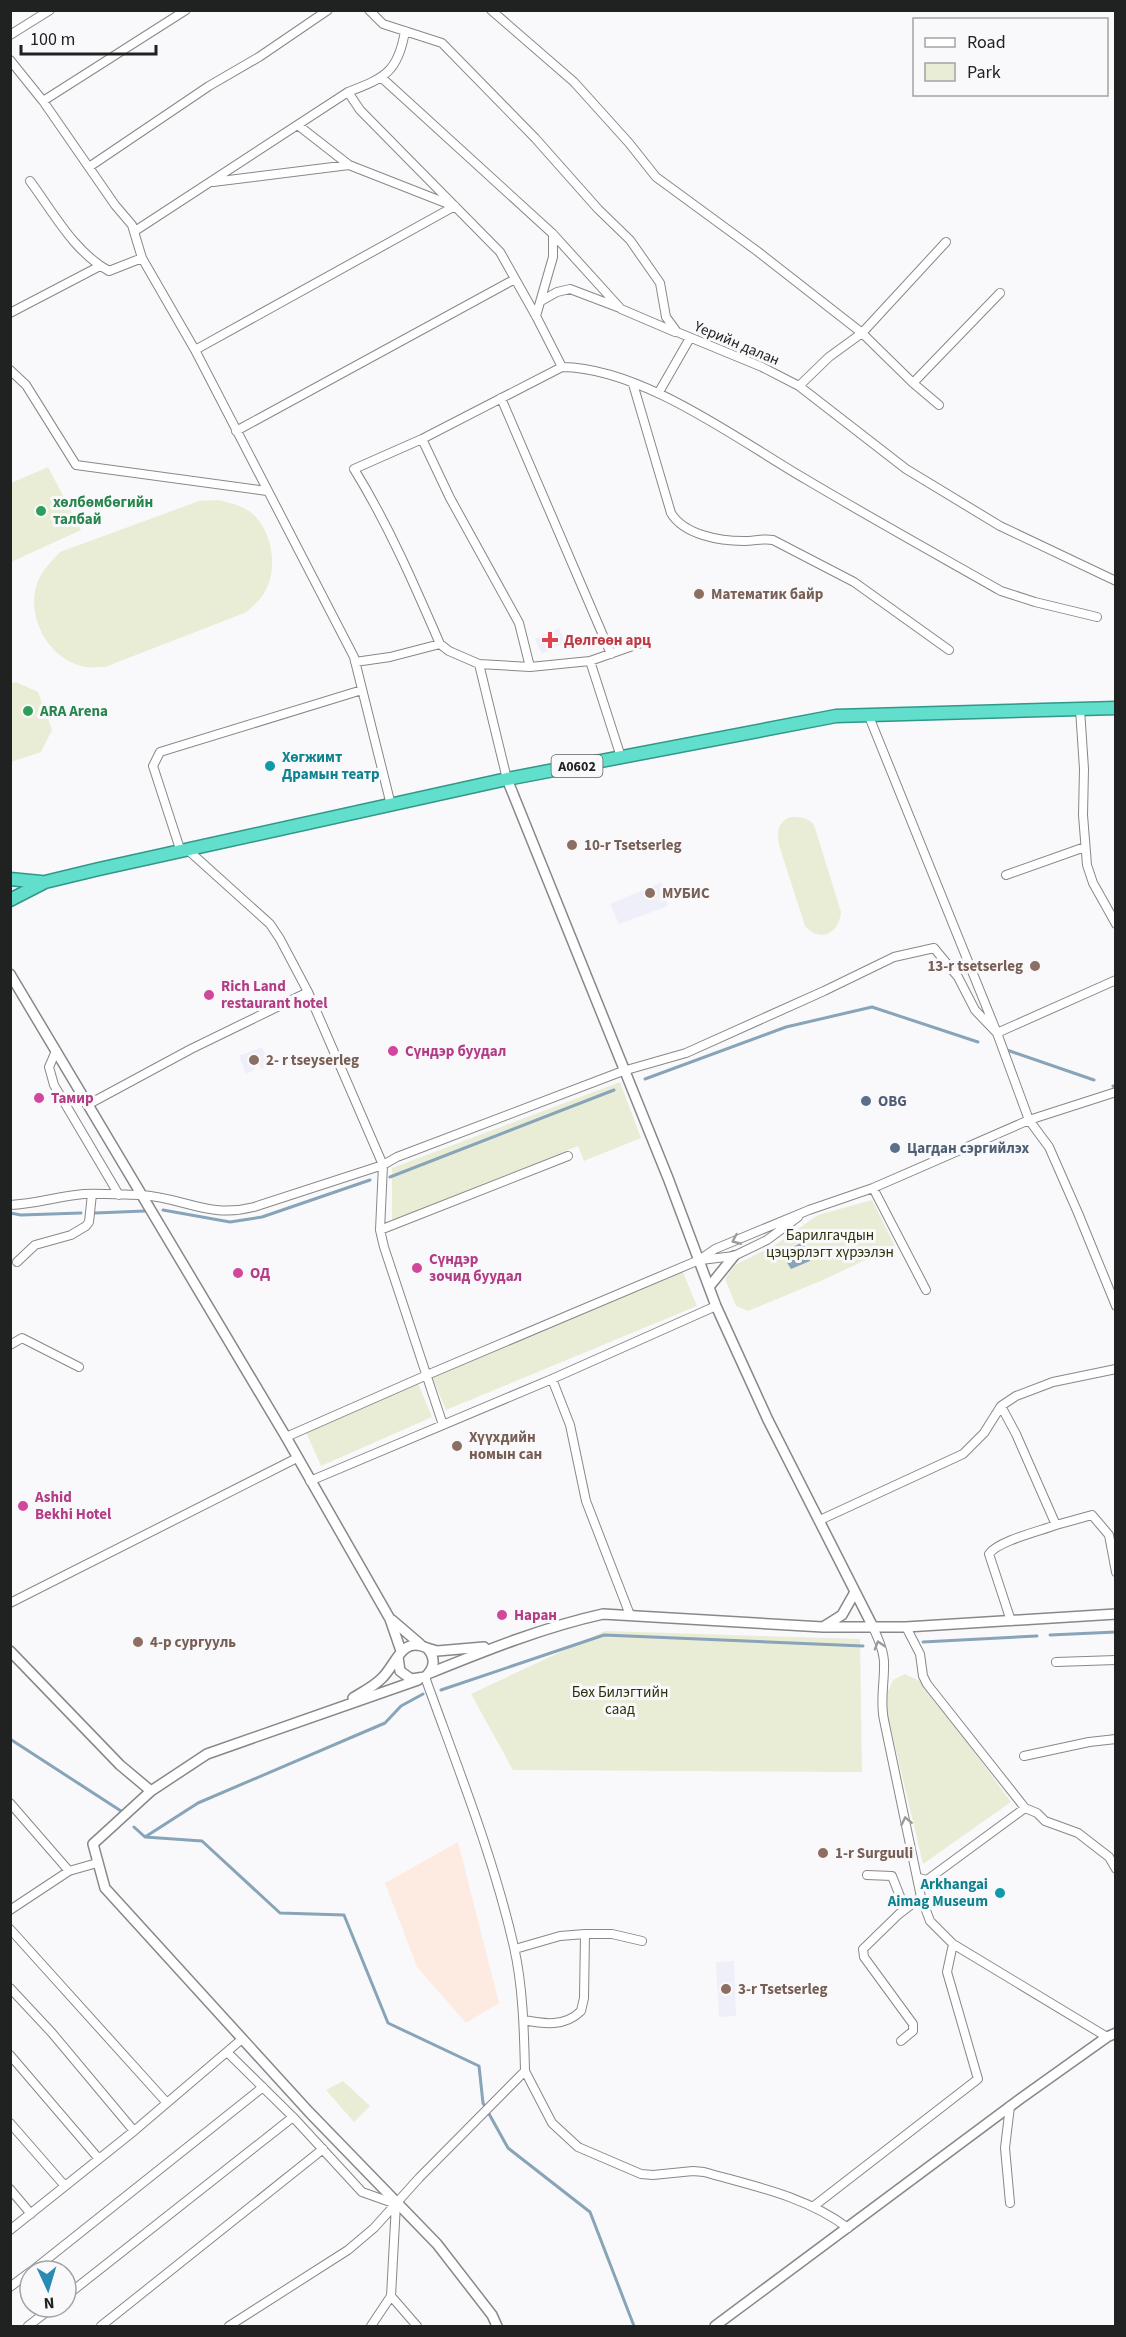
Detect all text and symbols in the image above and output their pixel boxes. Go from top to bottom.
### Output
scale bar [21,18,156,56]
legend [913,18,1108,96]
text: 100 m [30,27,75,52]
text: Road [967,30,1006,55]
text: Park [967,60,1001,85]
street label: Үерийн далан [690,316,783,371]
place label: хөлбөмбөгийн талбай [53,492,153,530]
marker: хөлбөмбөгийн талбай [34,504,48,518]
place label: Математик байр [711,584,824,605]
marker: Математик байр [692,587,706,601]
place label: Дөлгөөн арц [564,630,651,651]
marker: Дөлгөөн арц [541,631,559,649]
place label: ARA Arena [39,701,108,722]
marker: ARA Arena [21,704,35,718]
place label: Хөгжимт Драмын театр [282,747,380,785]
road number: A0602 [552,755,602,777]
marker: Хөгжимт Драмын театр [263,759,277,773]
place label: 10-r Tsetserleg [584,835,681,856]
marker: 10-r Tsetserleg [565,838,579,852]
place label: МУБИС [662,883,710,904]
marker: МУБИС [643,886,657,900]
place label: 13-r tsetserleg [927,956,1023,977]
marker: 13-r tsetserleg [1028,959,1042,973]
place label: Rich Land restaurant hotel [221,976,328,1014]
marker: Rich Land restaurant hotel [202,988,216,1002]
place label: Сүндэр буудал [405,1041,506,1062]
marker: Сүндэр буудал [386,1044,400,1058]
place label: 2- r tseyserleg [266,1050,359,1071]
marker: 2- r tseyserleg [247,1053,261,1067]
place label: Тамир [51,1088,94,1109]
marker: Тамир [32,1091,46,1105]
place label: OBG [878,1091,907,1112]
marker: OBG [859,1094,873,1108]
place label: Цагдан сэргийлэх [907,1138,1029,1159]
marker: Цагдан сэргийлэх [888,1141,902,1155]
park label: Барилгачдын цэцэрлэгт хүрээлэн [766,1225,894,1263]
one-way arrow [731,1233,742,1245]
place label: Сүндэр зочид буудал [429,1249,522,1287]
marker: Сүндэр зочид буудал [410,1261,424,1275]
place label: ОД [250,1263,270,1284]
marker: ОД [231,1266,245,1280]
place label: Хүүхдийн номын сан [469,1427,542,1465]
marker: Хүүхдийн номын сан [450,1439,464,1453]
place label: Ashid Bekhi Hotel [34,1487,112,1525]
marker: Ashid Bekhi Hotel [16,1499,30,1513]
place label: Наран [514,1605,557,1626]
marker: Наран [495,1608,509,1622]
place label: 4-р сургууль [150,1632,236,1653]
marker: 4-р сургууль [131,1635,145,1649]
one-way arrow [874,1640,887,1651]
park label: Бөх Билэгтийн саад [572,1682,668,1720]
one-way arrow [901,1817,914,1827]
place label: 1-r Surguuli [835,1843,913,1864]
marker: 1-r Surguuli [816,1846,830,1860]
place label: Arkhangai Aimag Museum [887,1874,988,1912]
marker: Arkhangai Aimag Museum [993,1886,1007,1900]
place label: 3-r Tsetserleg [738,1979,827,2000]
marker: 3-r Tsetserleg [719,1982,733,1996]
north arrow [18,2259,78,2319]
text: N [43,2292,55,2314]

